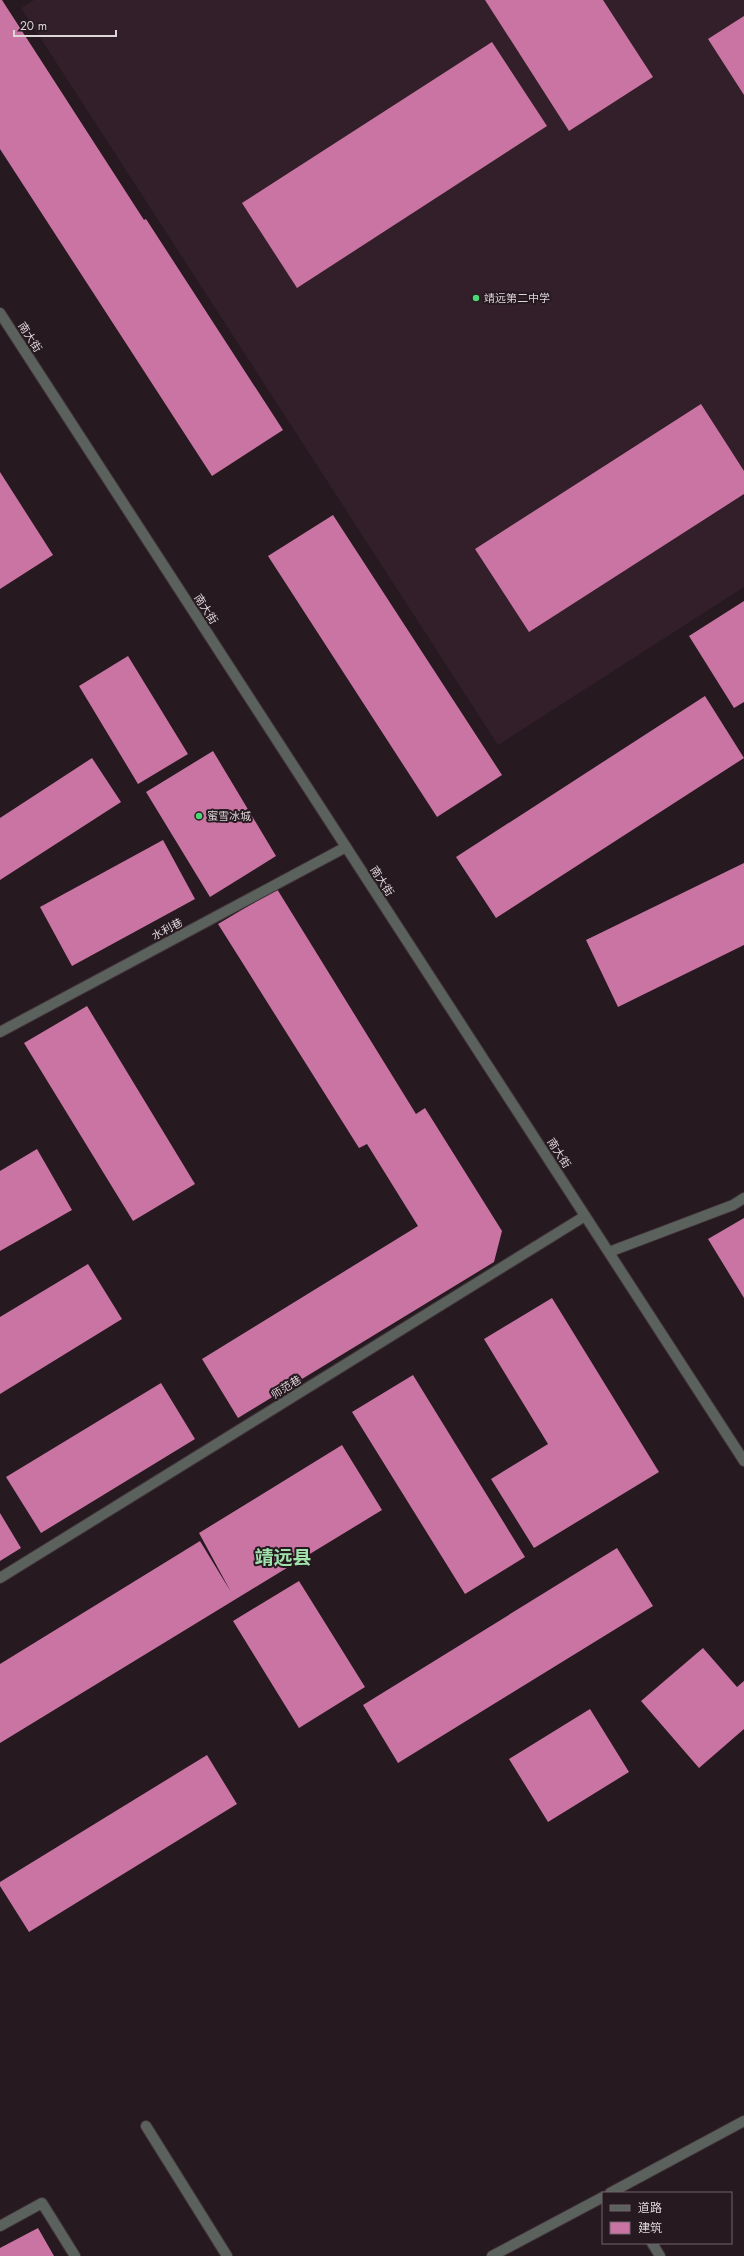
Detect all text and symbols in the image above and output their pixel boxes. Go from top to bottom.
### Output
scale bar [14,12,116,38]
text: 20 m [20,17,47,35]
place label: 靖远第二中学 [484,290,550,306]
marker: 靖远第二中学 [471,293,481,303]
street label: 南大街 [14,319,46,355]
street label: 南大街 [190,591,222,627]
place label: 蜜雪冰城 [207,808,251,824]
marker: 蜜雪冰城 [194,811,204,821]
street label: 南大街 [366,863,398,899]
street label: 水利巷 [149,914,185,944]
street label: 南大街 [543,1135,575,1171]
street label: 师范巷 [268,1371,304,1403]
district label: 靖远县 [254,1544,312,1571]
legend [602,2192,732,2244]
text: 道路 [638,2199,662,2217]
text: 建筑 [638,2219,662,2237]

